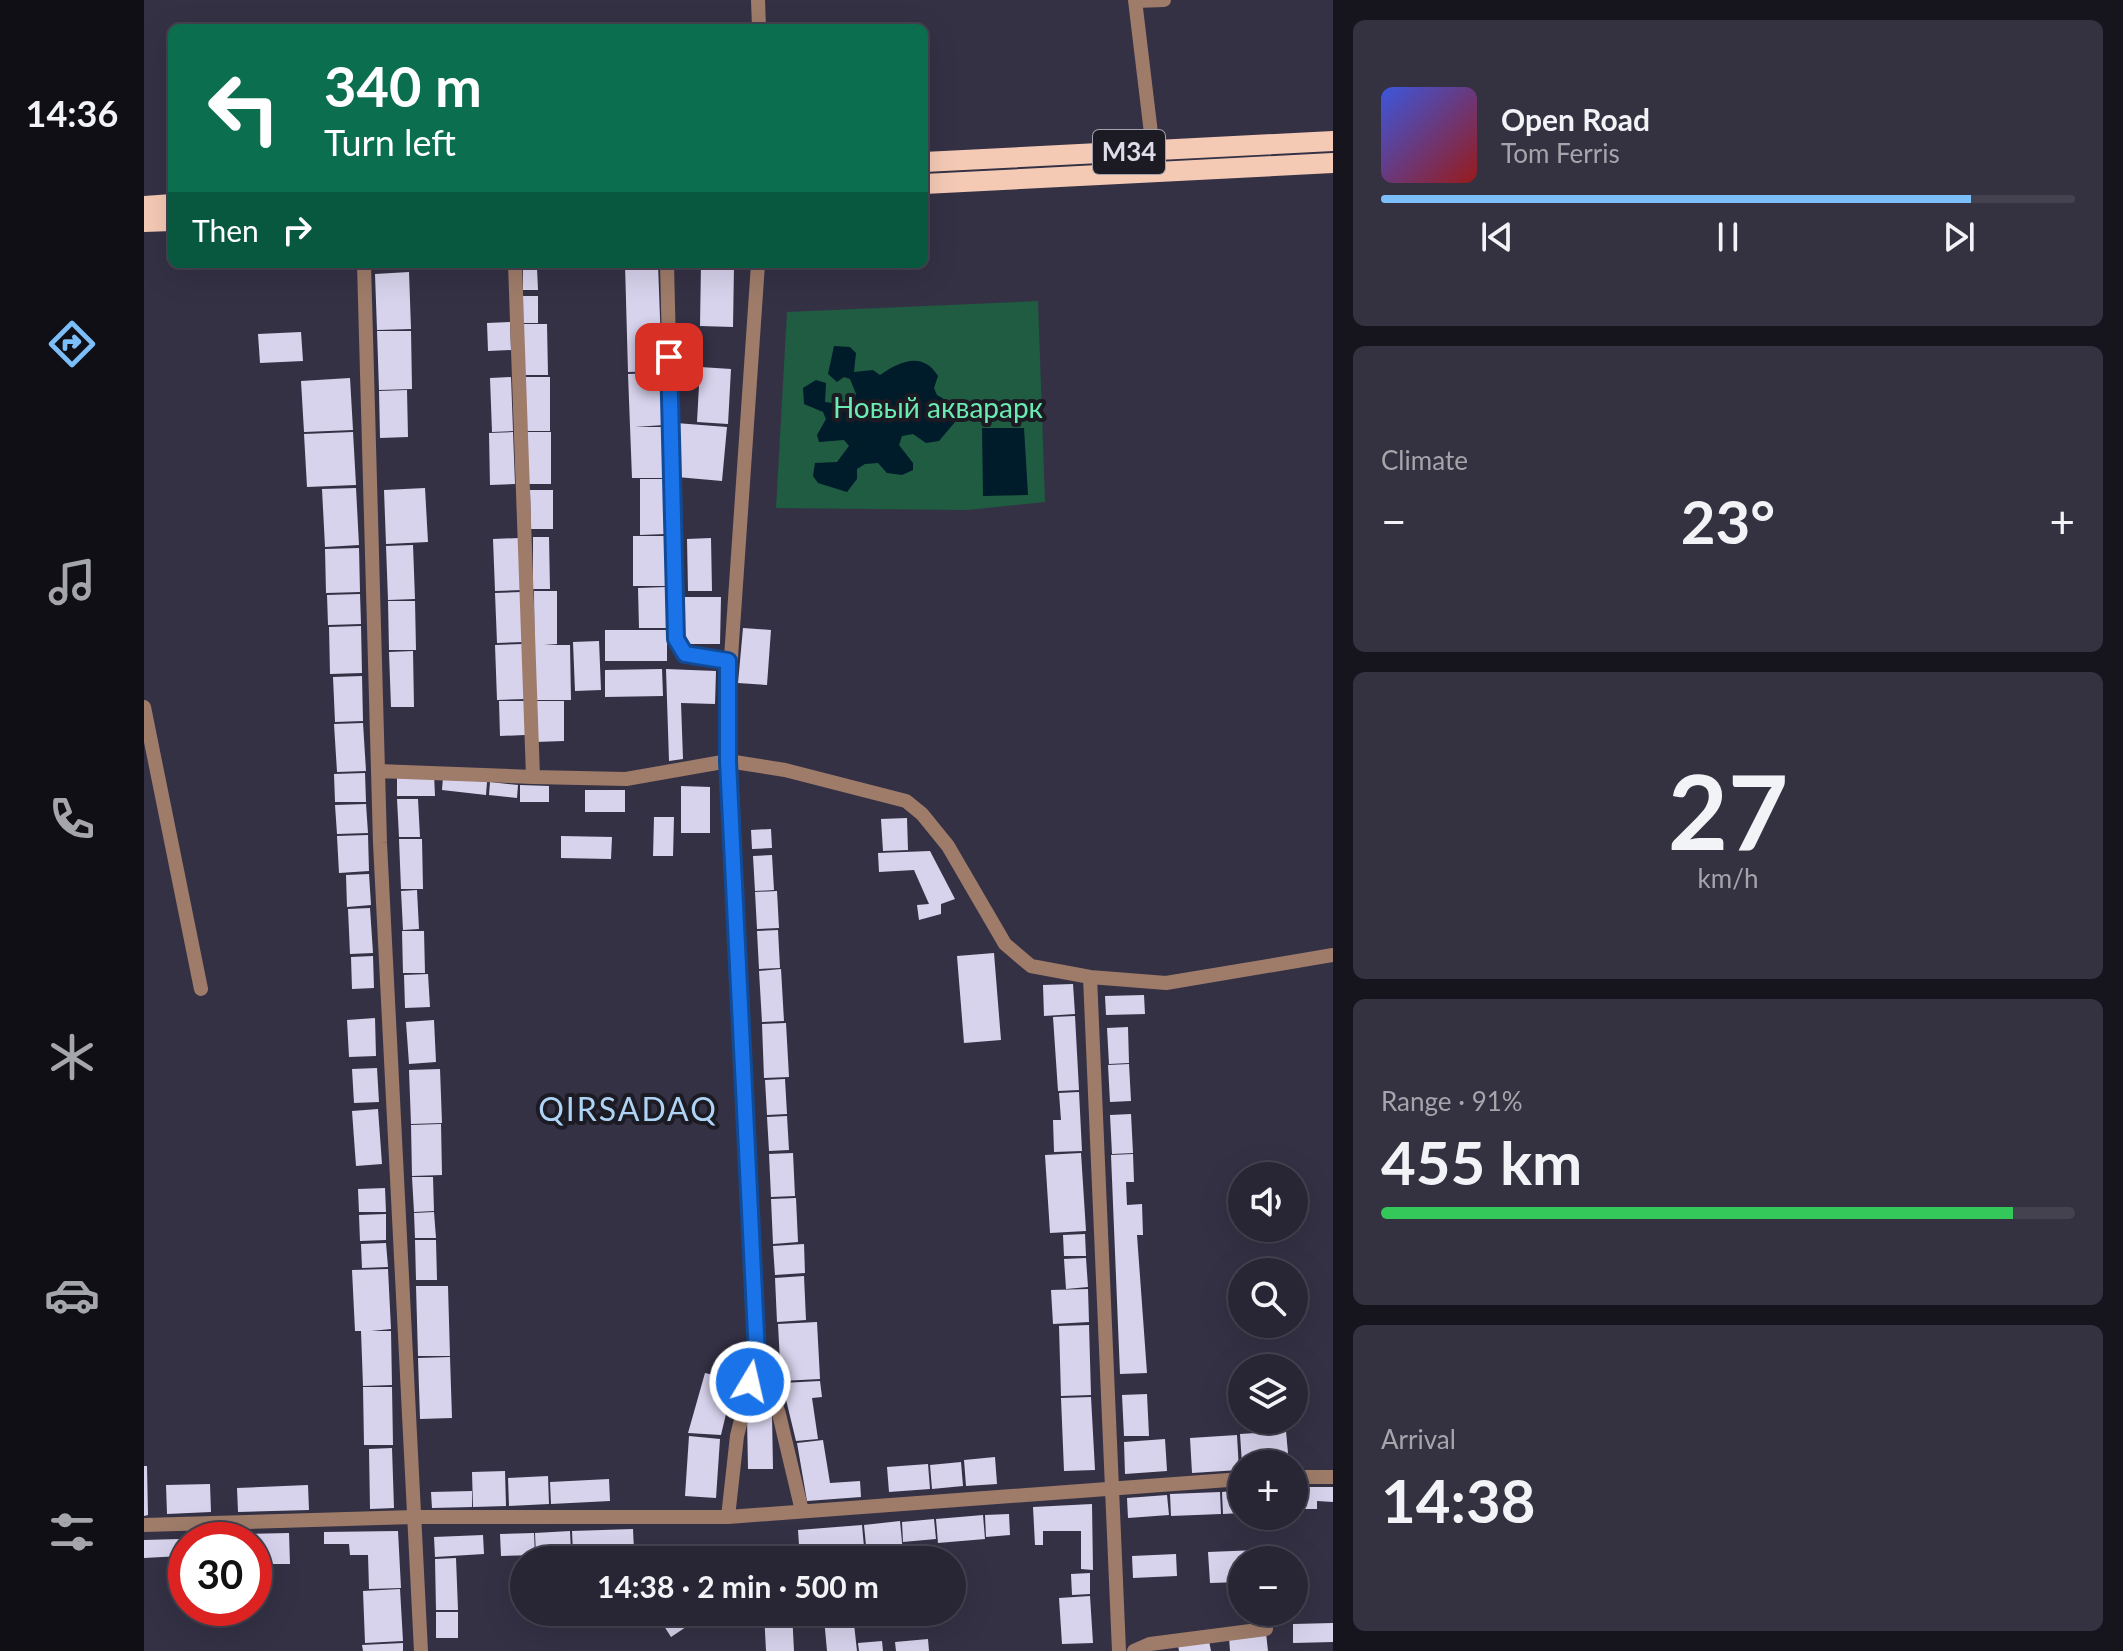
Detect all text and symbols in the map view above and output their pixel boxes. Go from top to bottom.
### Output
text: 340 m [324,52,482,119]
icon: left [192,56,296,160]
text: 14:36 [26,91,118,135]
text: Open Road [1501,101,1650,137]
text: Turn left [324,120,456,164]
road number: M34 [1093,130,1165,174]
text: Tom Ferris [1501,137,1620,169]
icon: right [275,208,319,252]
text: Then [192,212,259,248]
icon: previous [1475,215,1519,259]
icon: pause [1706,215,1750,259]
icon: next [1937,215,1981,259]
icon: directions [44,316,100,372]
pin [635,323,703,391]
icon: arrive [647,335,691,379]
park label: Новый акварарк [833,390,1044,424]
text: Climate [1381,444,1468,476]
text: 23° [1681,485,1775,557]
text: − [1381,495,1407,547]
text: + [2049,495,2075,547]
icon: music [44,554,100,610]
text: 27 [1668,747,1788,872]
icon: phone [44,791,100,847]
text: km/h [1698,862,1758,894]
icon: climate [44,1029,100,1085]
text: Range · 91% [1381,1085,1523,1117]
district label: QIRSADAQ [538,1089,718,1128]
text: 455 km [1381,1126,1582,1198]
map controls [1228,1162,1308,1626]
button: sound [1228,1162,1308,1242]
button: search [1228,1258,1308,1338]
icon: car [44,1267,100,1323]
position arrow [708,1340,792,1424]
button: layers [1228,1354,1308,1434]
text: Arrival [1381,1423,1456,1455]
button: + [1228,1450,1308,1530]
text: 14:38 [1381,1464,1536,1536]
icon: filters [44,1504,100,1560]
speed limit sign: 30 [168,1522,272,1626]
button: − [1228,1546,1308,1626]
text: 14:38 · 2 min · 500 m [597,1568,879,1604]

